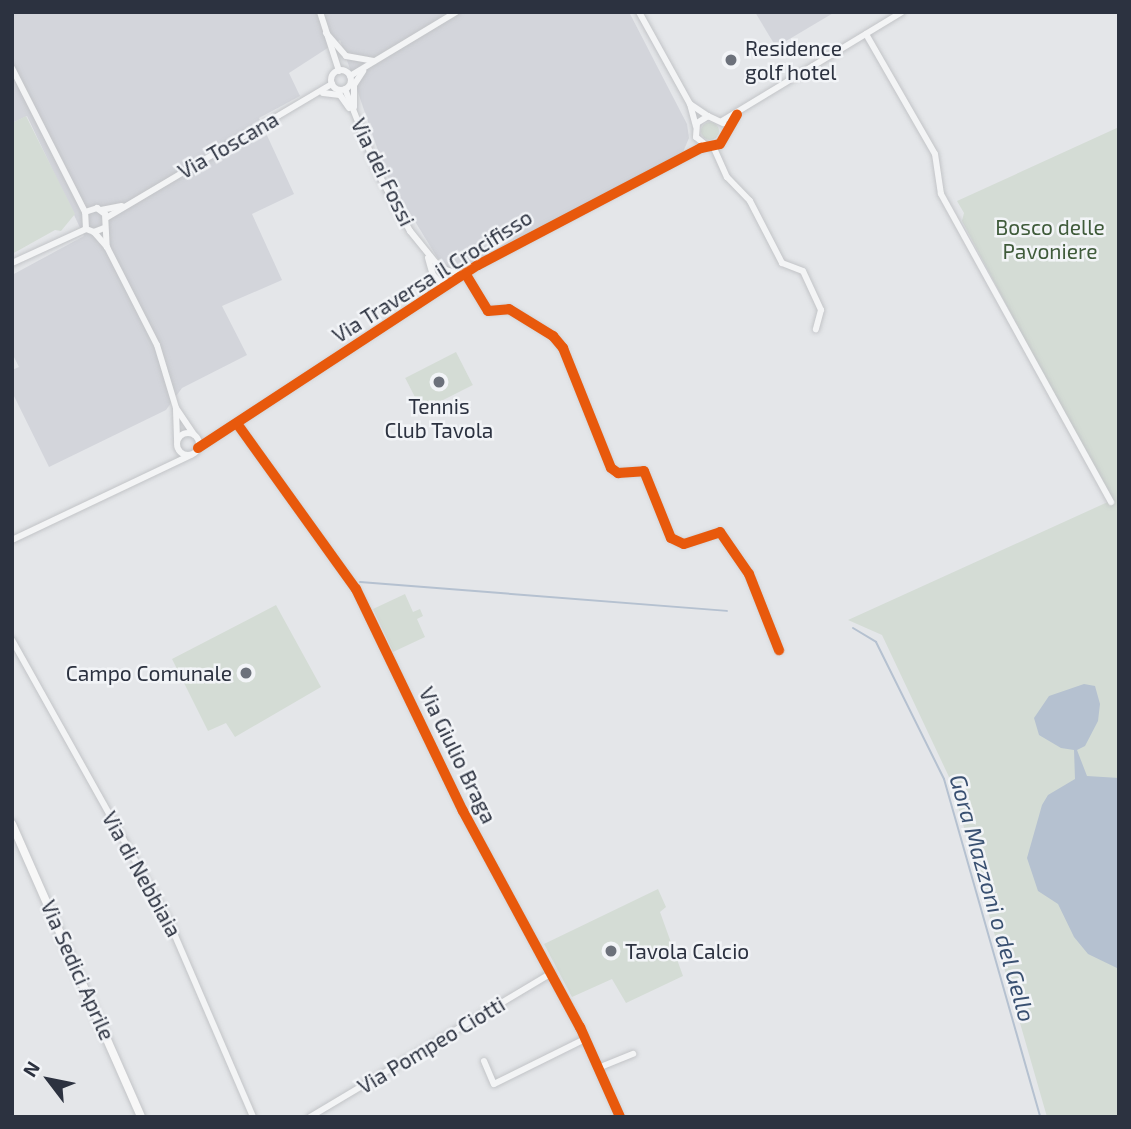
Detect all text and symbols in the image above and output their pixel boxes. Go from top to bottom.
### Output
place label: Residence golf hotel [745,35,842,85]
marker: Residence golf hotel [723,52,739,68]
street label: Via Toscana [173,106,283,184]
street label: Via dei Fossi [346,114,420,230]
street label: Via Traversa il Crocifisso [327,204,537,348]
park label: Bosco delle Pavoniere [995,214,1105,264]
marker: Tennis Club Tavola [431,374,447,390]
place label: Tennis Club Tavola [384,393,494,443]
place label: Campo Comunale [66,660,232,686]
marker: Campo Comunale [238,665,254,681]
street label: Via Giulio Braga [414,683,502,827]
water label: Gora Mazzoni o del Gello [944,771,1042,1025]
street label: Via di Nebbiaia [97,807,187,941]
street label: Via Sedici Aprile [36,896,120,1044]
place label: Tavola Calcio [625,938,749,964]
marker: Tavola Calcio [603,943,619,959]
street label: Via Pompeo Ciotti [353,991,509,1099]
north arrow [14,1045,84,1115]
text: N [17,1057,44,1081]

